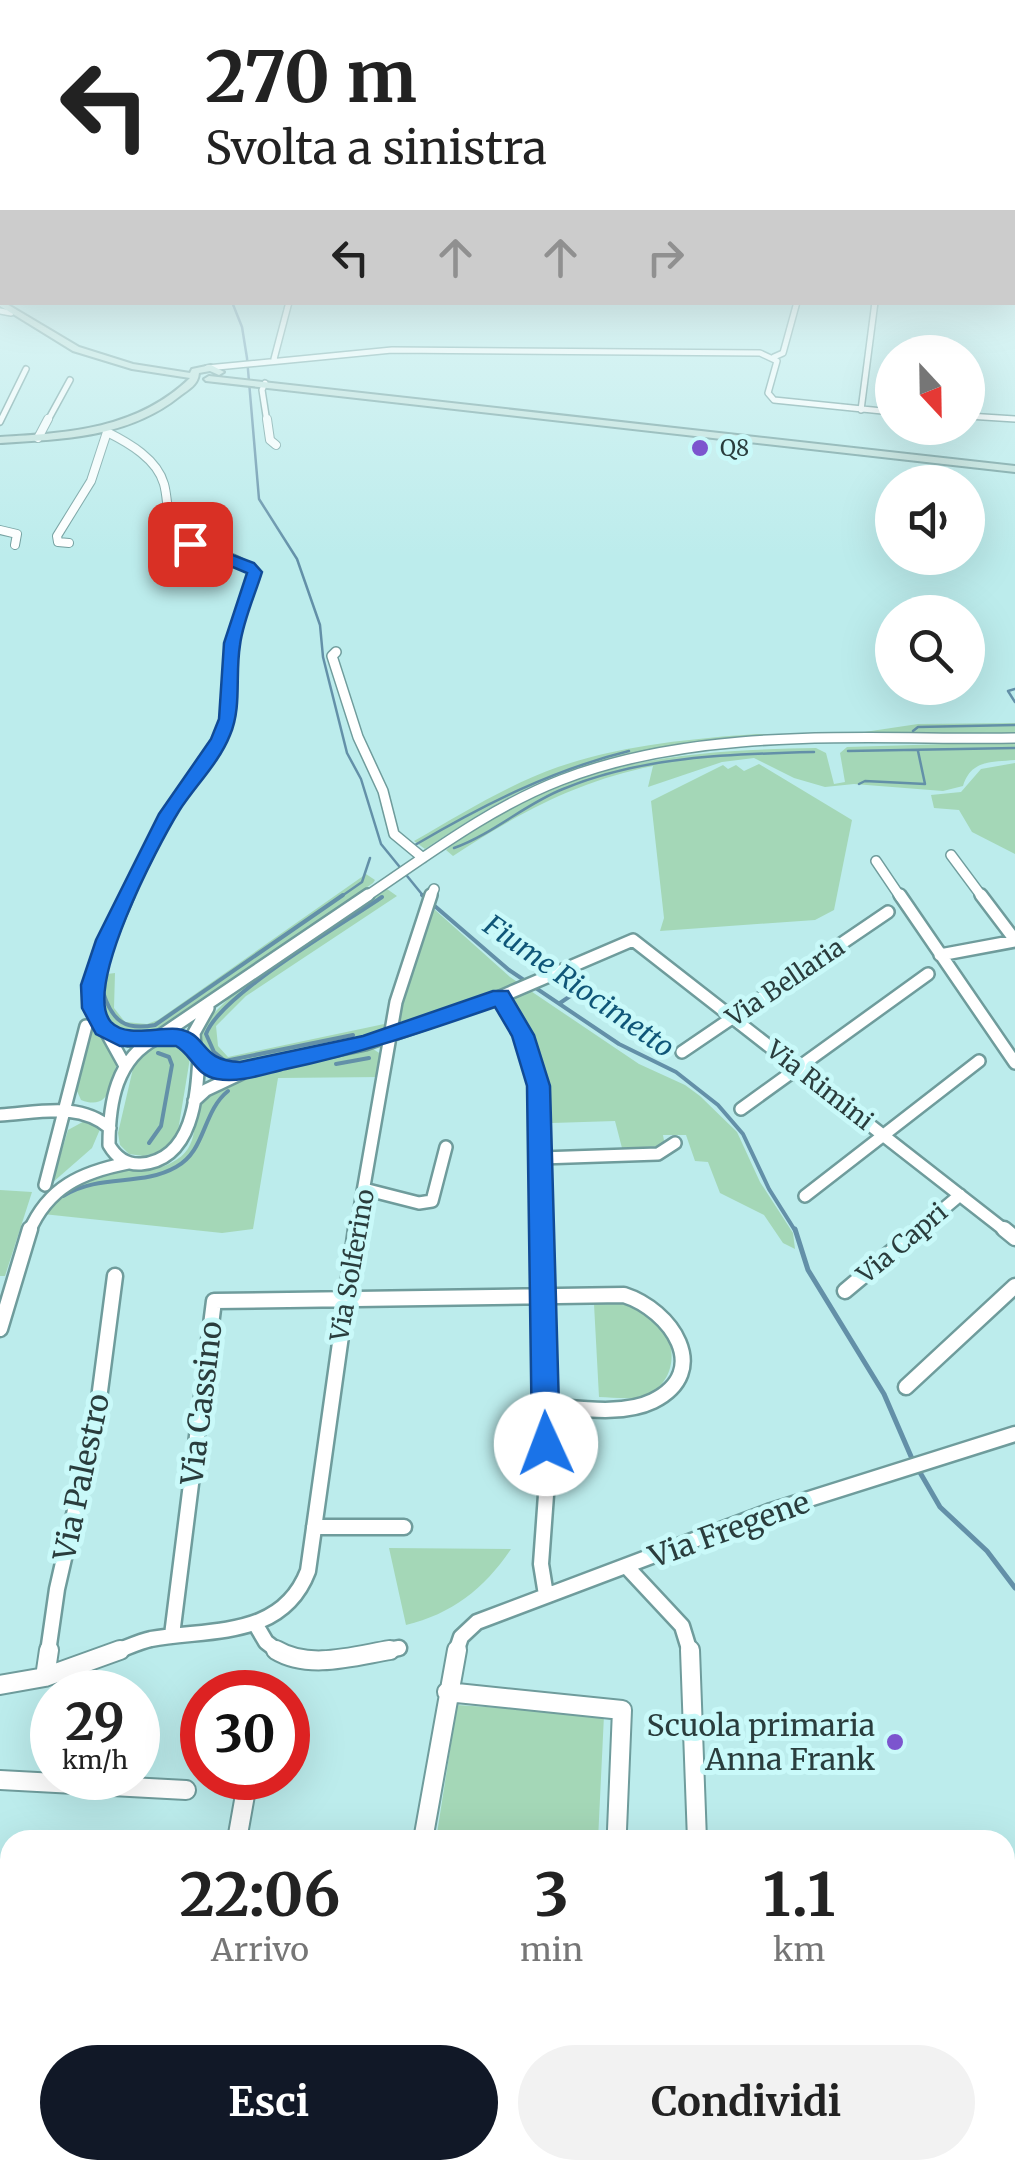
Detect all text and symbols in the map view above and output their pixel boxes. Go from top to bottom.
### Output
text: 270 m [205,33,417,121]
icon: left [40,40,170,170]
text: Svolta a sinistra [205,120,547,176]
icon: left [323,230,378,285]
icon: ahead [428,230,483,285]
icon: ahead [533,230,588,285]
icon: right [638,230,693,285]
north arrow [875,335,985,445]
map controls [875,335,985,705]
place label: Q8 [720,434,749,462]
marker: Q8 [689,437,711,459]
button: sound [875,465,985,575]
pin [148,502,233,587]
icon: arrive [163,517,218,572]
button: search [875,595,985,705]
water label: Fiume Riocimetto [476,906,681,1065]
street label: Via Bellaria [719,931,850,1034]
street label: Via Rimini [759,1033,880,1137]
street label: Via Solferino [323,1186,381,1345]
street label: Via Capri [849,1196,954,1291]
street label: Via Cassino [172,1319,230,1488]
street label: Via Palestro [45,1390,117,1565]
position arrow [494,1392,598,1496]
street label: Via Fregene [643,1482,814,1576]
speed limit sign: 30 [180,1670,310,1800]
text: 29 [65,1691,125,1754]
place label: Scuola primaria Anna Frank [646,1706,875,1778]
marker: Scuola primaria Anna Frank [884,1731,906,1753]
text: km/h [62,1744,128,1776]
text: 22:06 [180,1857,340,1932]
text: 3 [534,1857,569,1932]
text: 1.1 [763,1857,835,1932]
text: Arrivo [211,1930,309,1970]
text: min [520,1930,583,1970]
text: km [773,1930,825,1970]
button: Esci [40,2045,498,2160]
button: Condividi [518,2045,975,2160]

